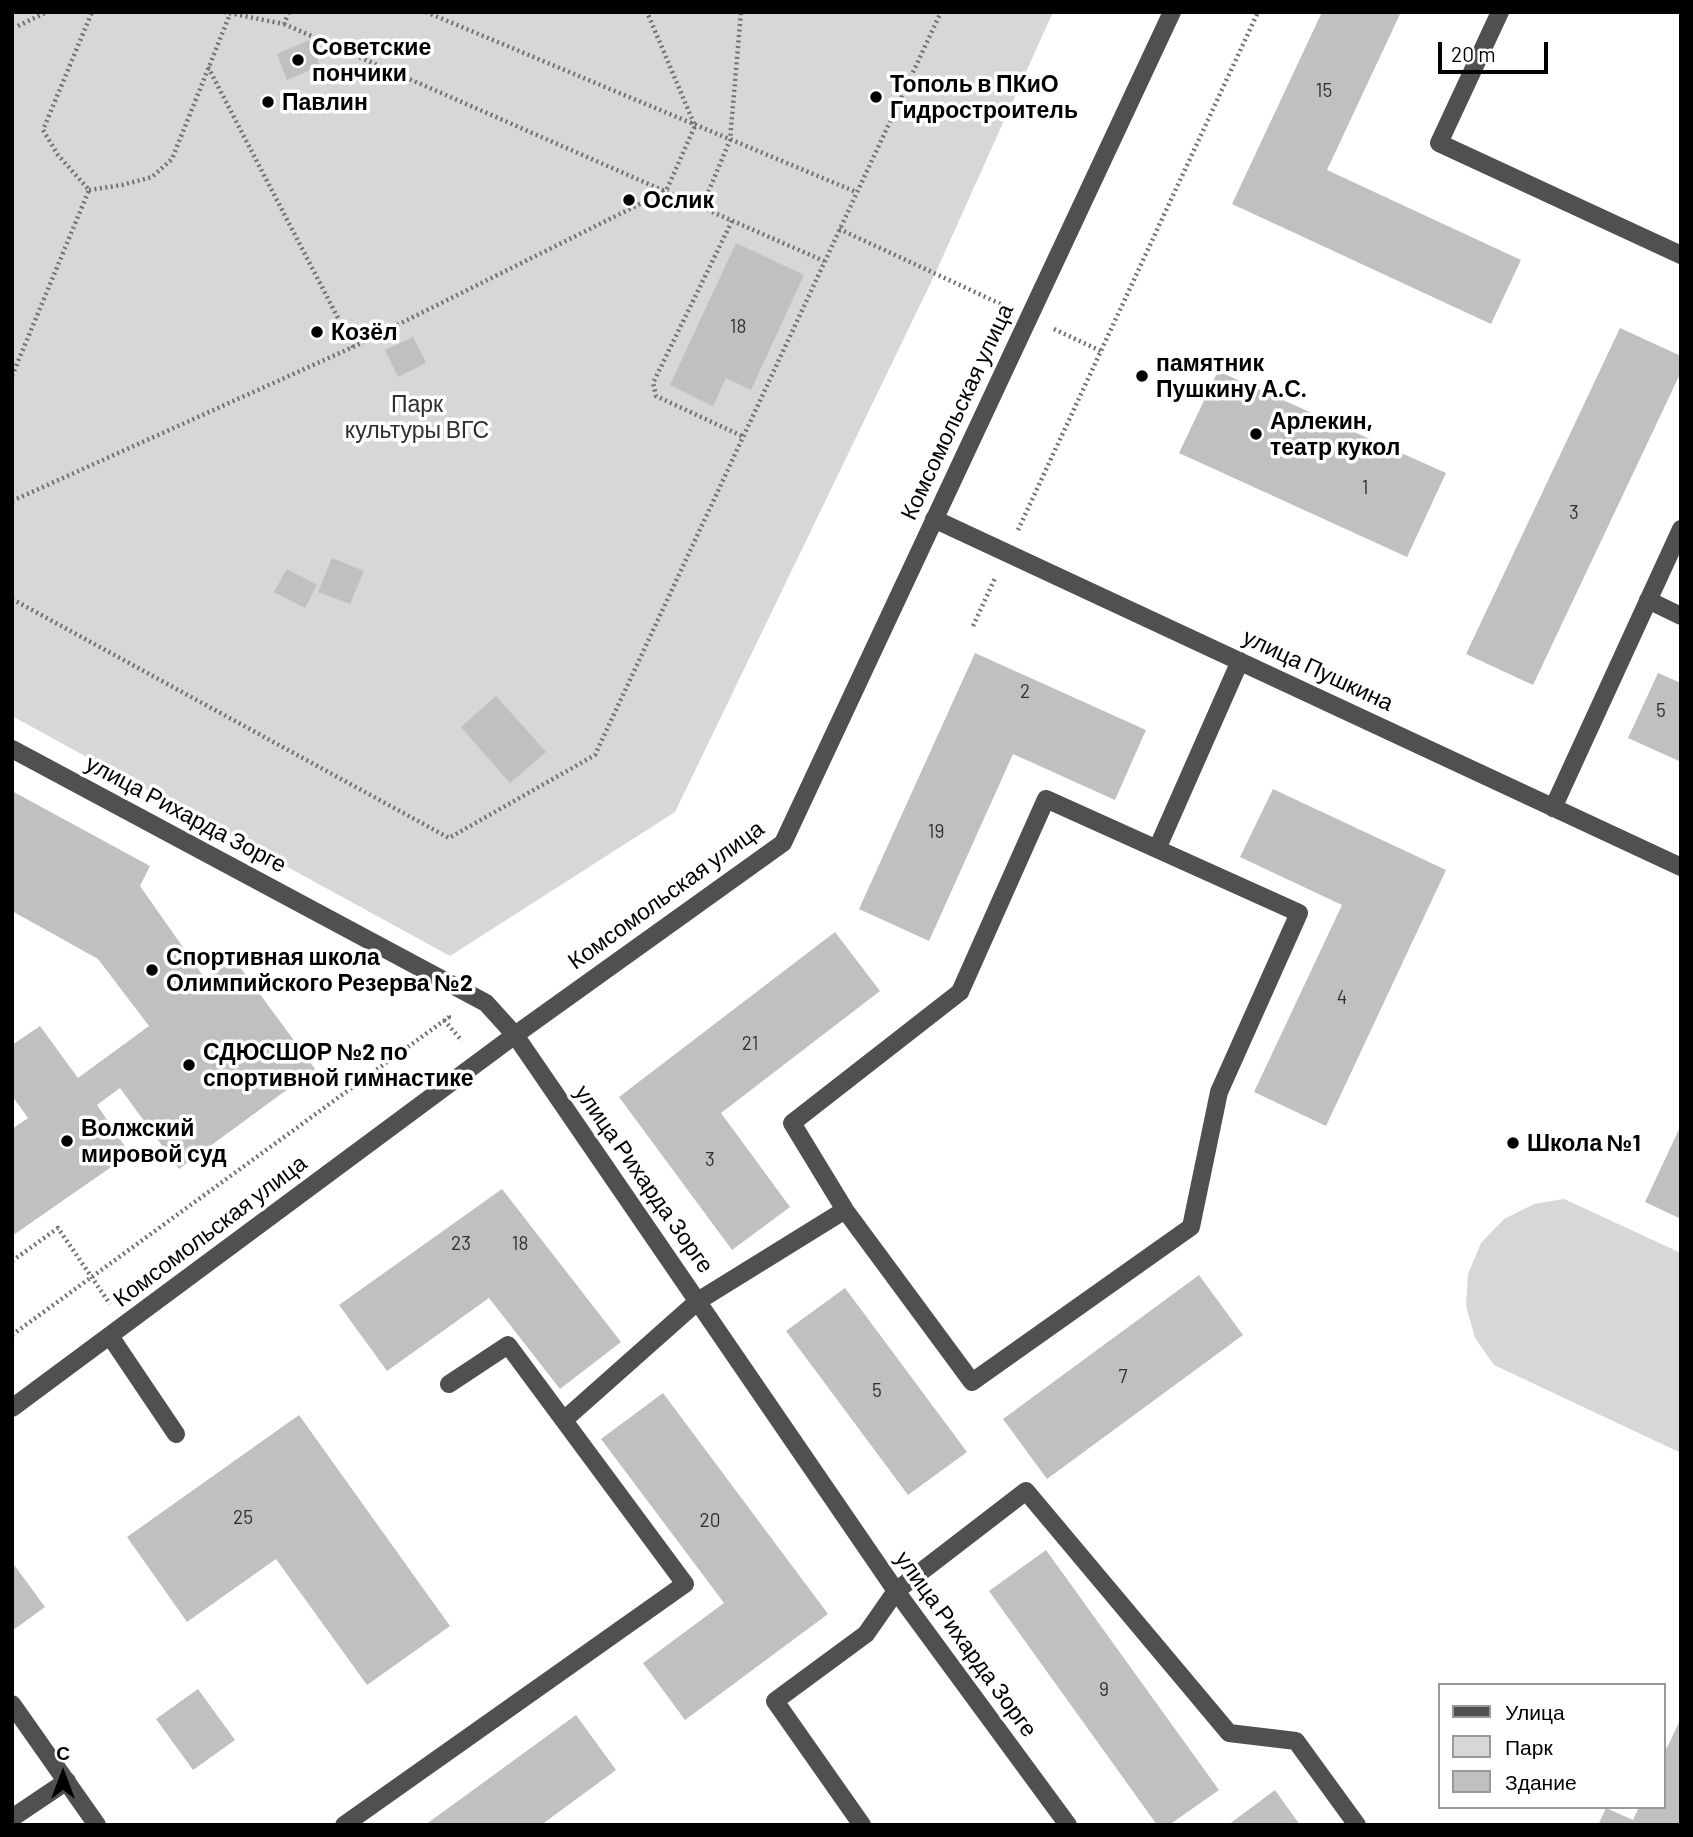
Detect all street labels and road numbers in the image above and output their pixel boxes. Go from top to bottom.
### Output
street label: Комсомольская улица [895,300,1019,524]
street label: улица Пушкина [1238,623,1398,717]
street label: улица Рихарда Зорге [81,749,291,879]
street label: Комсомольская улица [563,815,769,975]
street label: улица Рихарда Зорге [569,1080,719,1278]
street label: Комсомольская улица [108,1149,312,1313]
street label: улица Рихарда Зорге [889,1546,1043,1742]

